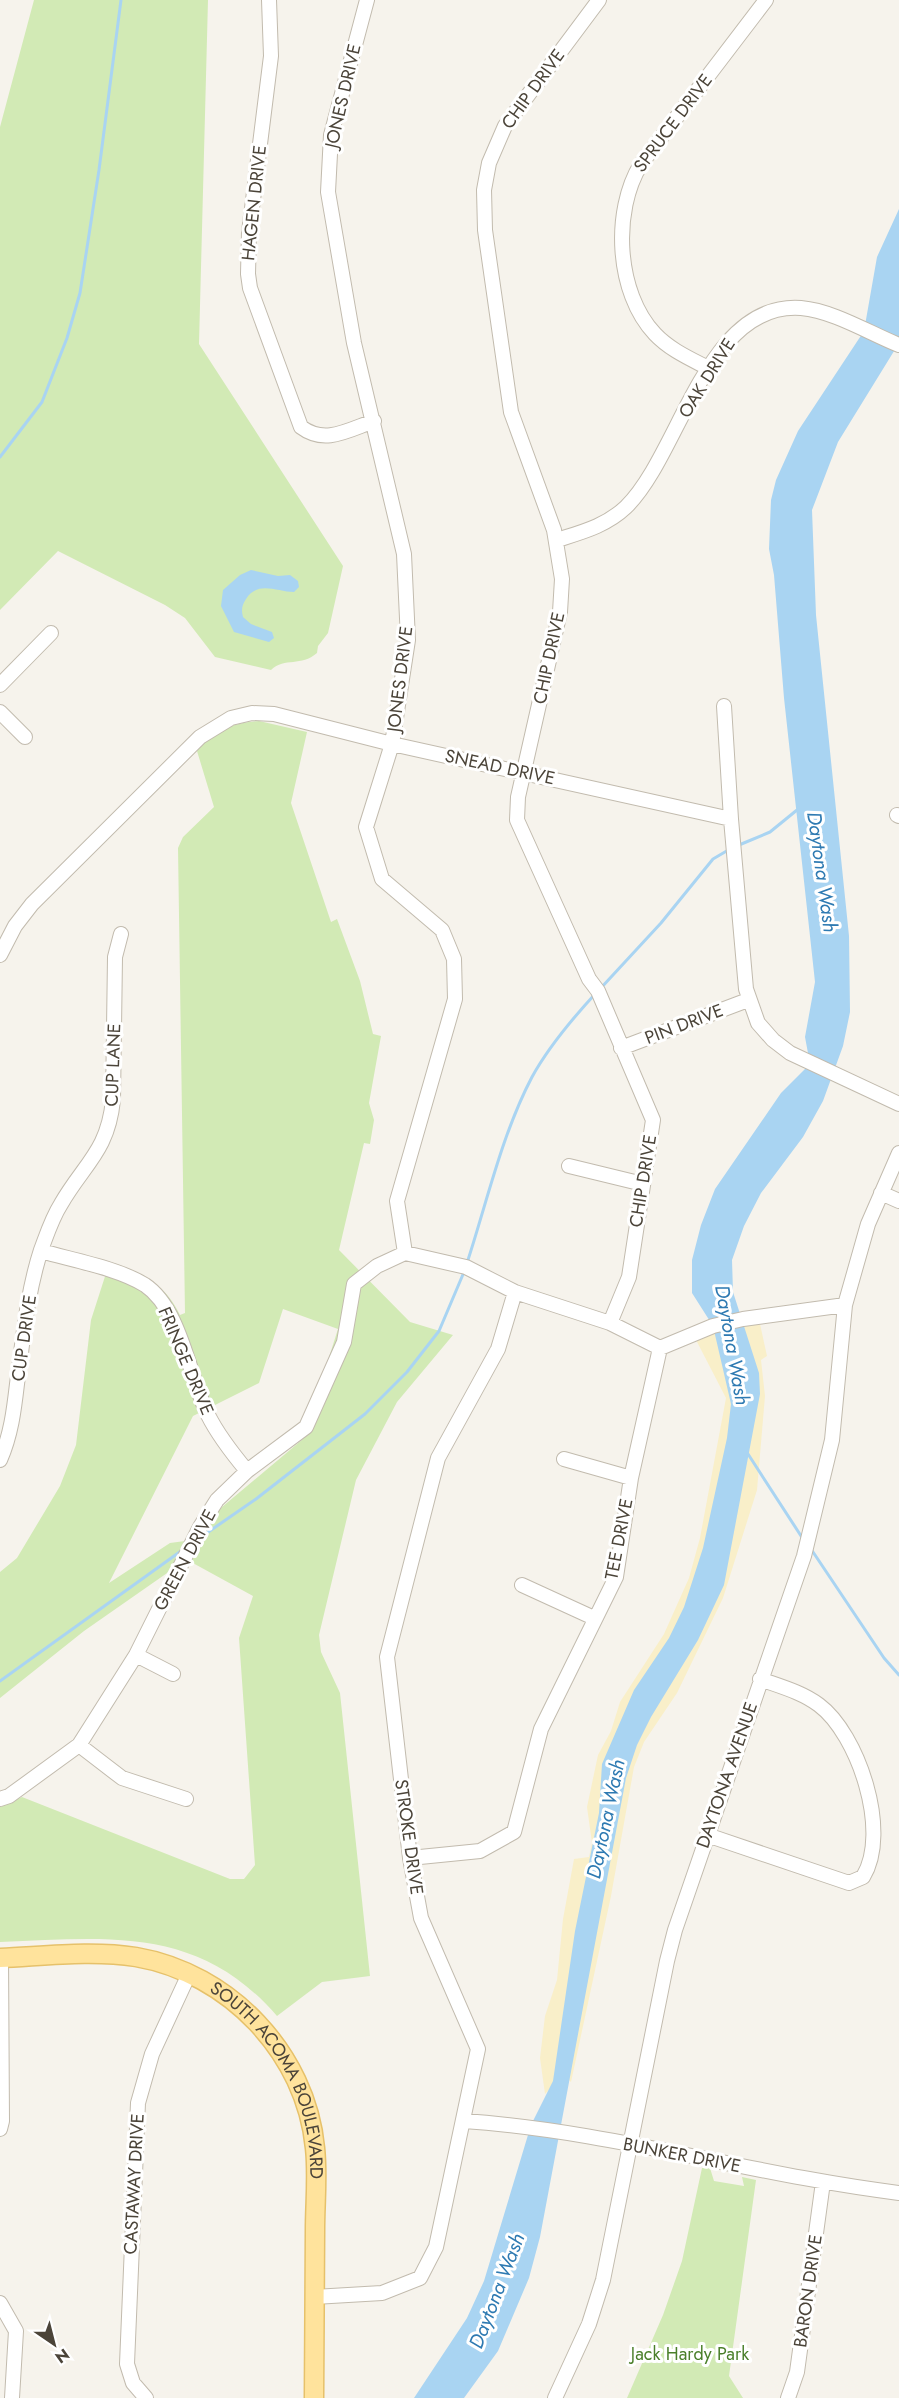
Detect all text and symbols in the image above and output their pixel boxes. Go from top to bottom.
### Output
street label: JONES DRIVE [318,41,368,153]
street label: CHIP DRIVE [495,44,571,134]
street label: SPRUCE DRIVE [627,68,719,178]
street label: HAGEN DRIVE [235,144,273,262]
street label: OAK DRIVE [672,333,742,423]
street label: CHIP DRIVE [527,610,571,706]
street label: JONES DRIVE [380,625,419,735]
street label: SNEAD DRIVE [443,743,557,791]
water label: Daytona Wash [799,810,845,934]
street label: PIN DRIVE [641,997,727,1051]
street label: CUP LANE [99,1023,127,1107]
street label: CHIP DRIVE [623,1133,663,1229]
water label: Daytona Wash [707,1283,757,1407]
street label: CUP DRIVE [5,1293,43,1383]
street label: FRINGE DRIVE [152,1303,220,1419]
street label: TEE DRIVE [598,1496,640,1582]
street label: GREEN DRIVE [147,1505,223,1615]
street label: DAYTONA AVENUE [690,1699,764,1851]
water label: Daytona Wash [579,1757,633,1881]
street label: STROKE DRIVE [388,1777,430,1897]
street label: SOUTH ACOMA BOULEVARD [205,1975,329,2179]
street label: CASTAWAY DRIVE [117,2113,151,2255]
street label: BUNKER DRIVE [621,2131,743,2179]
water label: Daytona Wash [462,2229,532,2353]
street label: BARON DRIVE [787,2233,829,2349]
north arrow [24,2314,84,2374]
park label: Jack Hardy Park [629,2341,749,2367]
text: N [51,2343,74,2369]

